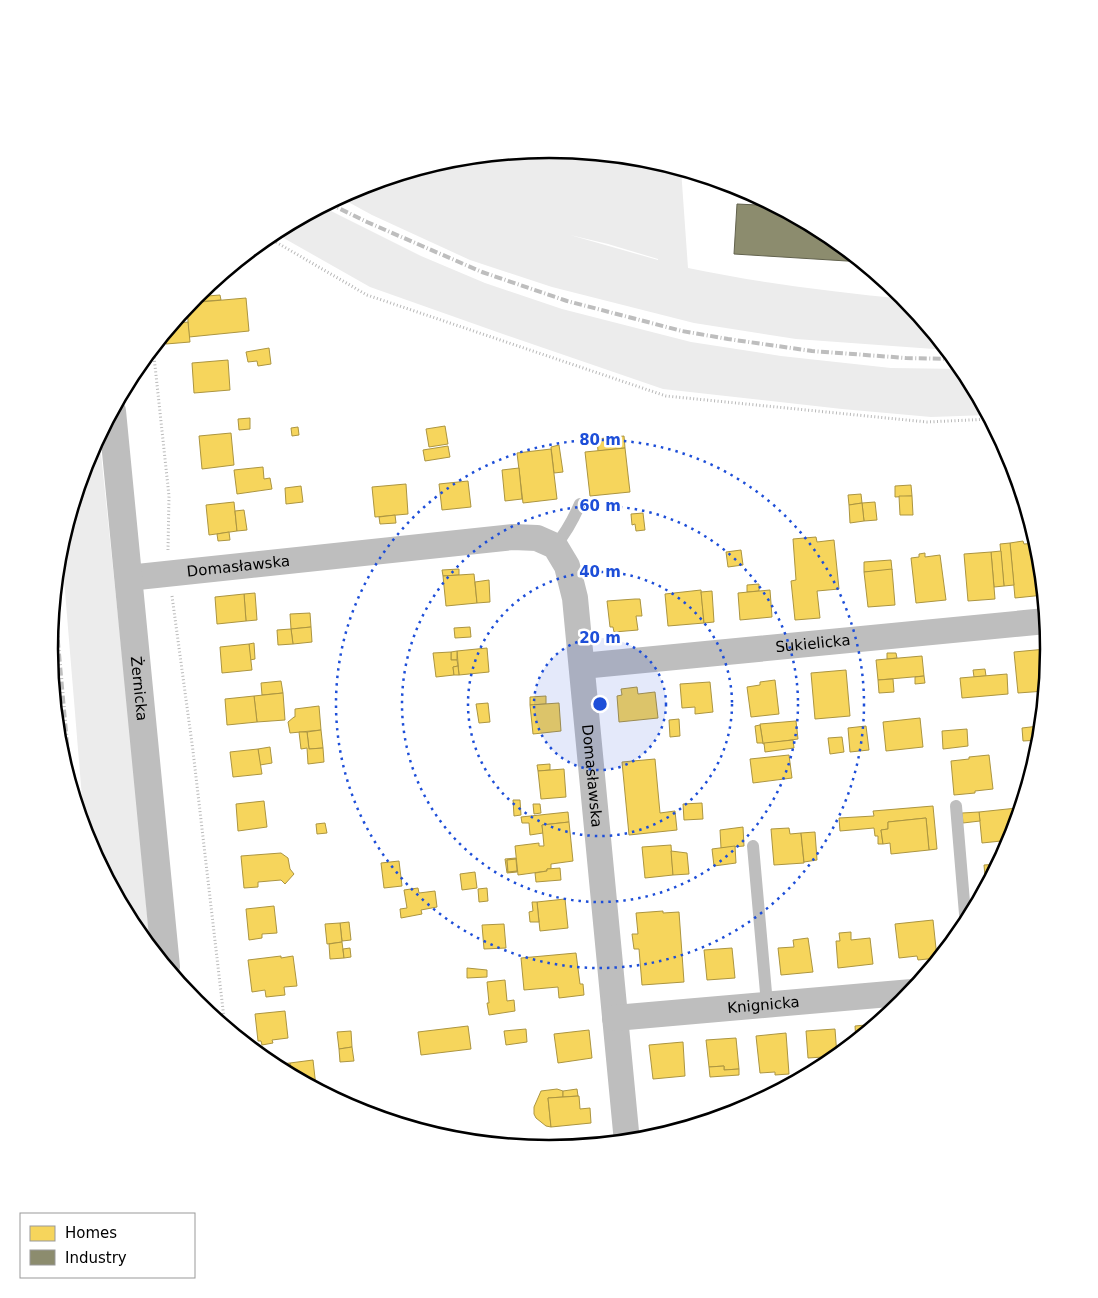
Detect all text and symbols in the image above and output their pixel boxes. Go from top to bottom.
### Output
text: 80 m [579,431,621,449]
text: 60 m [579,497,621,515]
street label: Domasławska [186,552,291,581]
text: 40 m [579,563,621,581]
text: 20 m [579,629,621,647]
street label: Sukielicka [775,631,851,656]
street label: Żernicka [127,655,151,722]
centre of rings [591,695,609,713]
street label: Domasławska [578,724,606,828]
street label: Knignicka [726,993,800,1017]
legend [20,1213,195,1278]
text: Homes [65,1224,117,1242]
text: Industry [65,1249,127,1267]

